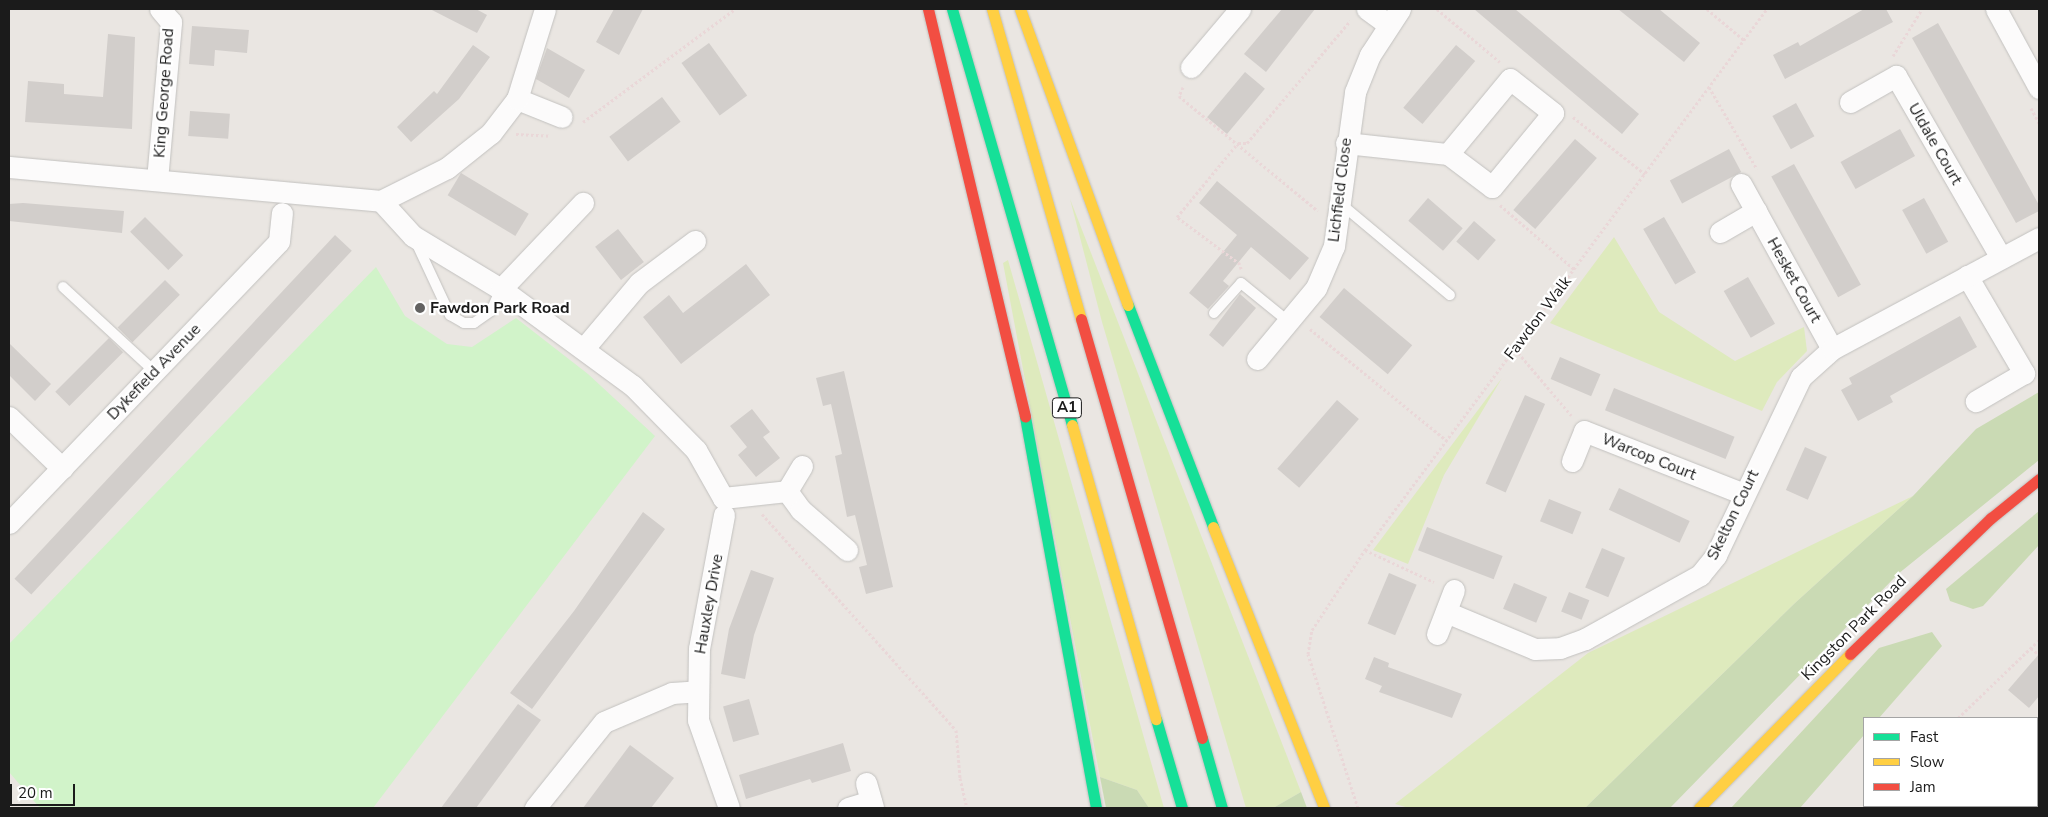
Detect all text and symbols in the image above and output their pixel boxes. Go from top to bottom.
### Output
street label: King George Road [150,27,178,159]
street label: Uldale Court [1904,100,1966,188]
street label: Lichfield Close [1324,137,1356,243]
street label: Hesket Court [1763,234,1825,326]
street label: Fawdon Walk [1500,272,1576,364]
place label: Fawdon Park Road [430,298,570,318]
marker: Fawdon Park Road [414,302,426,314]
street label: Dykefield Avenue [103,320,205,424]
road number: A1 [1051,396,1083,420]
street label: Warcop Court [1599,429,1699,485]
street label: Skelton Court [1703,467,1763,563]
street label: Hauxley Drive [691,552,727,656]
street label: Kingston Park Road [1797,571,1911,685]
legend [1863,717,2038,807]
text: Fast [1910,727,1938,747]
text: Slow [1910,752,1944,772]
scale bar [12,774,78,806]
text: Jam [1910,777,1936,797]
text: 20 m [18,783,53,803]

